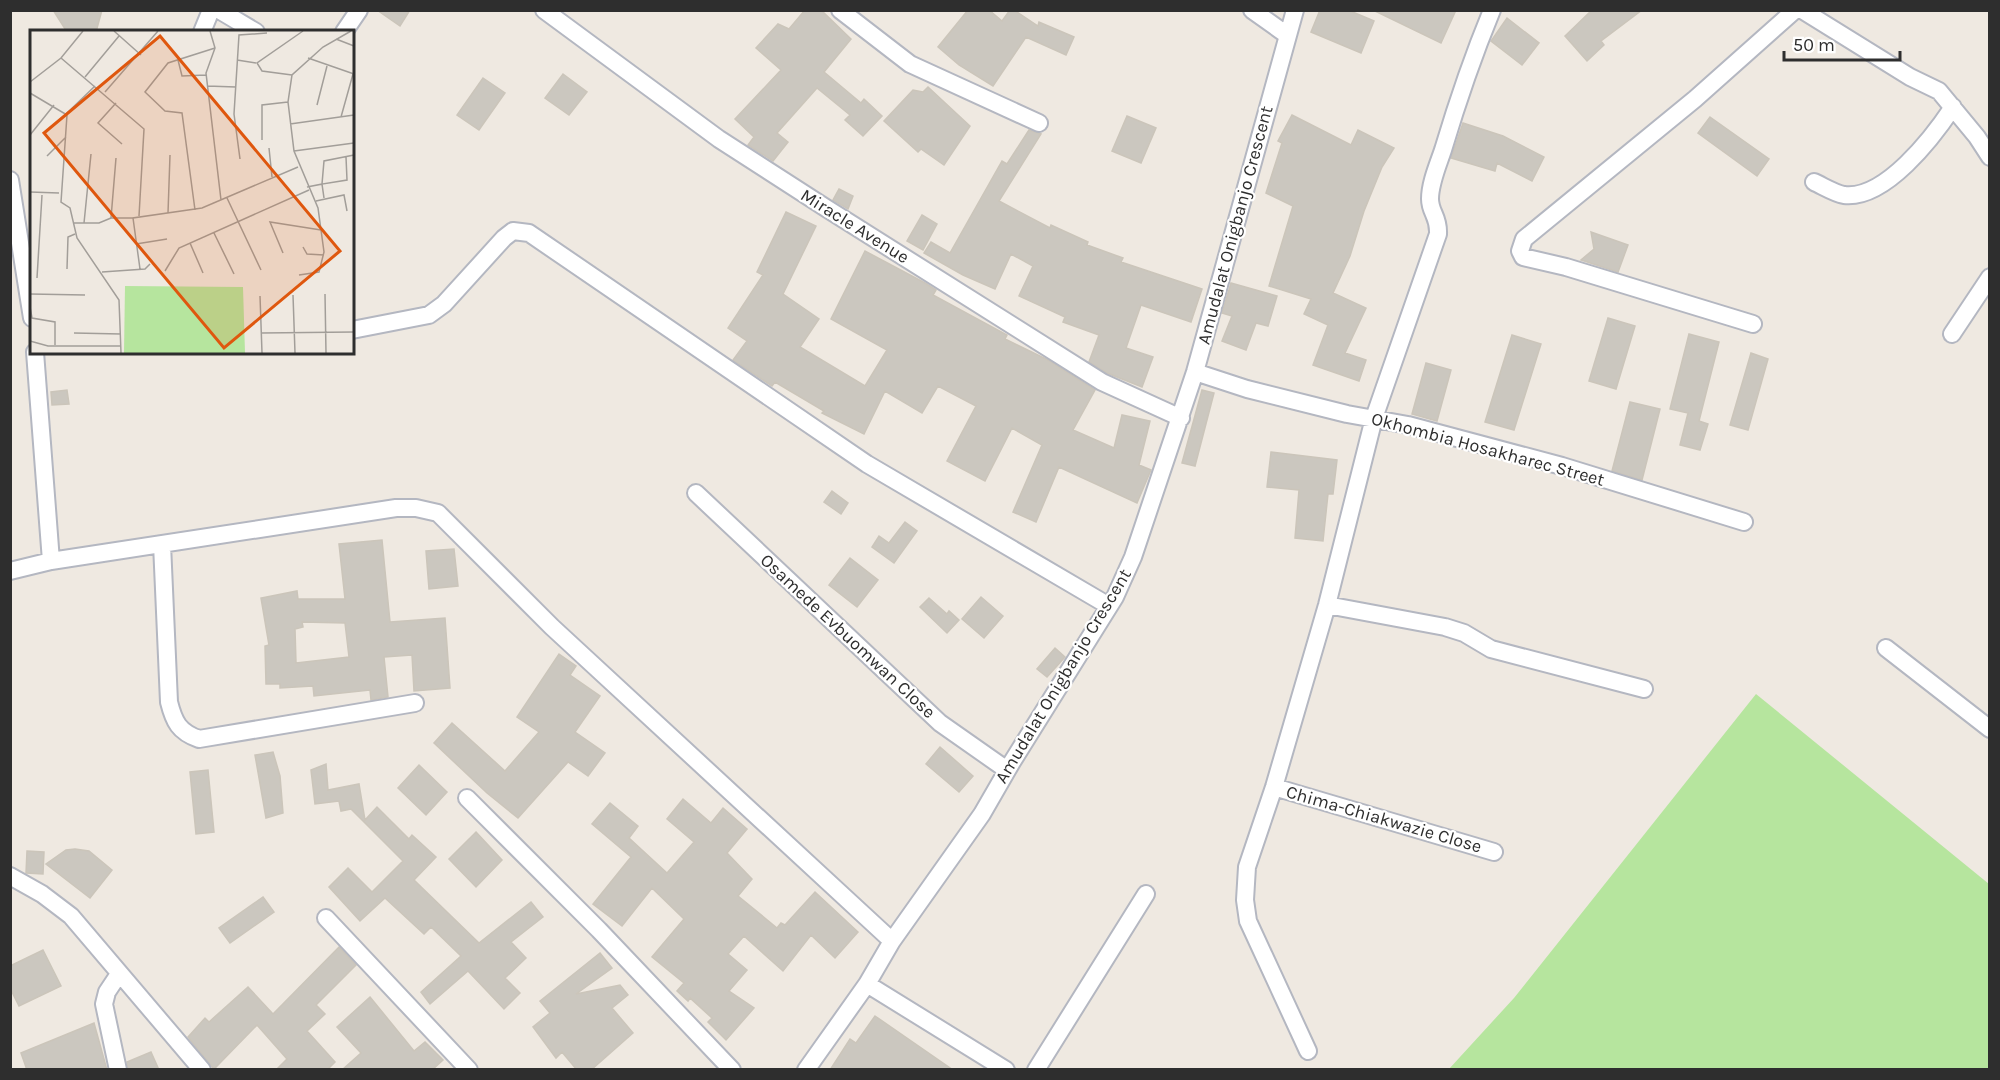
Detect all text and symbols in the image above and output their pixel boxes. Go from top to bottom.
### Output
scale bar [1784,24,1900,62]
inset map [30,30,354,354]
text: 50 m [1793,34,1835,56]
street label: Amudalat Onigbanjo Crescent [1193,103,1278,347]
street label: Miracle Avenue [797,184,913,268]
street label: Okhombia Hosakharec Street [1369,407,1607,491]
street label: Osamede Evbuomwan Close [756,549,940,723]
street label: Amudalat Onigbanjo Crescent [990,565,1136,787]
street label: Chima-Chiakwazie Close [1284,781,1484,857]

